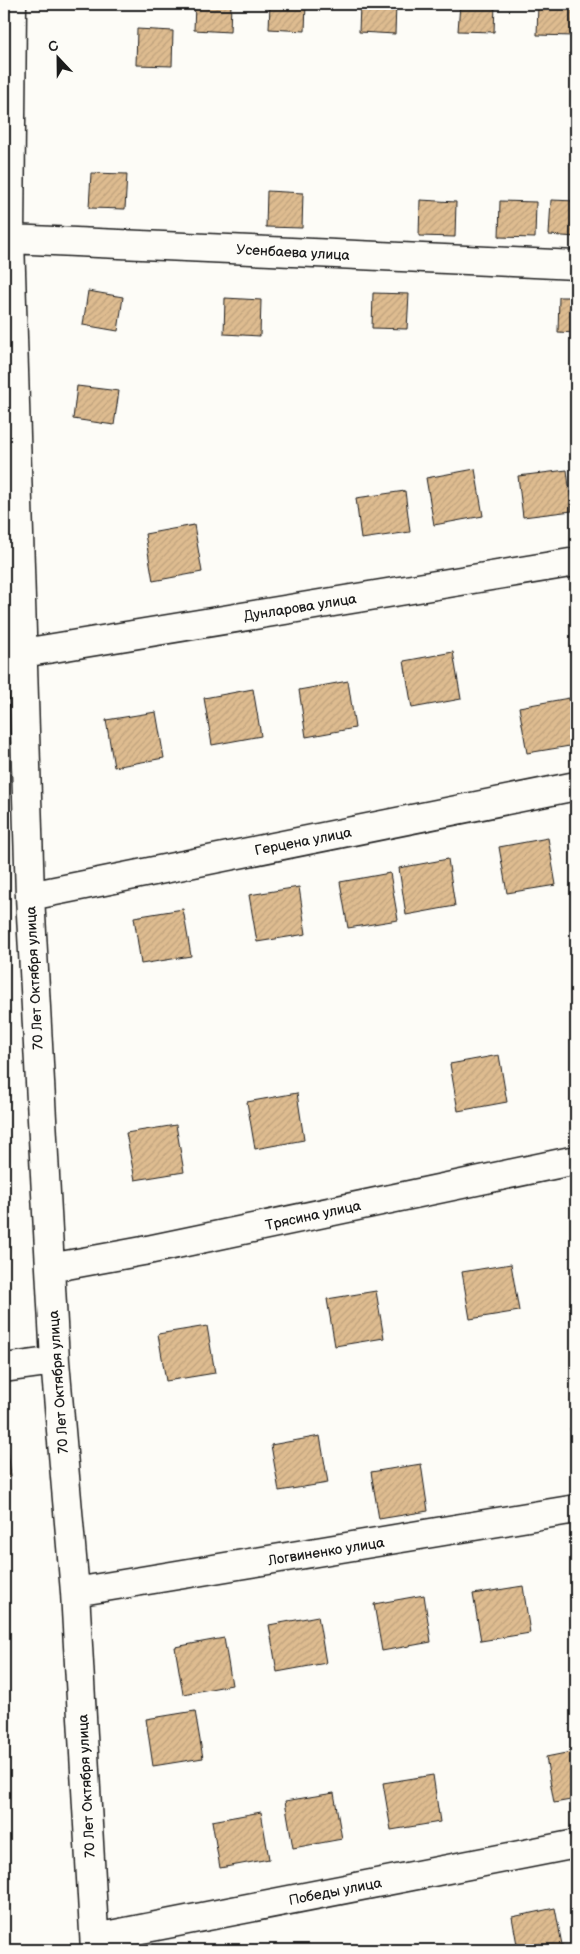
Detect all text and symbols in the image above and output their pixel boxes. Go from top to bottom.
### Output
north arrow [32,32,82,82]
text: С [46,37,61,56]
street label: Усенбаева улица [236,241,351,264]
street label: Дунларова улица [243,590,358,625]
street label: Герцена улица [253,824,354,859]
street label: 70 Лет Октября улица [22,905,47,1050]
street label: Трясина улица [264,1197,363,1234]
street label: 70 Лет Октября улица [45,1309,72,1454]
street label: Логвиненко улица [266,1534,386,1569]
street label: 70 Лет Октября улица [74,1713,99,1858]
street label: Победы улица [287,1874,384,1909]

